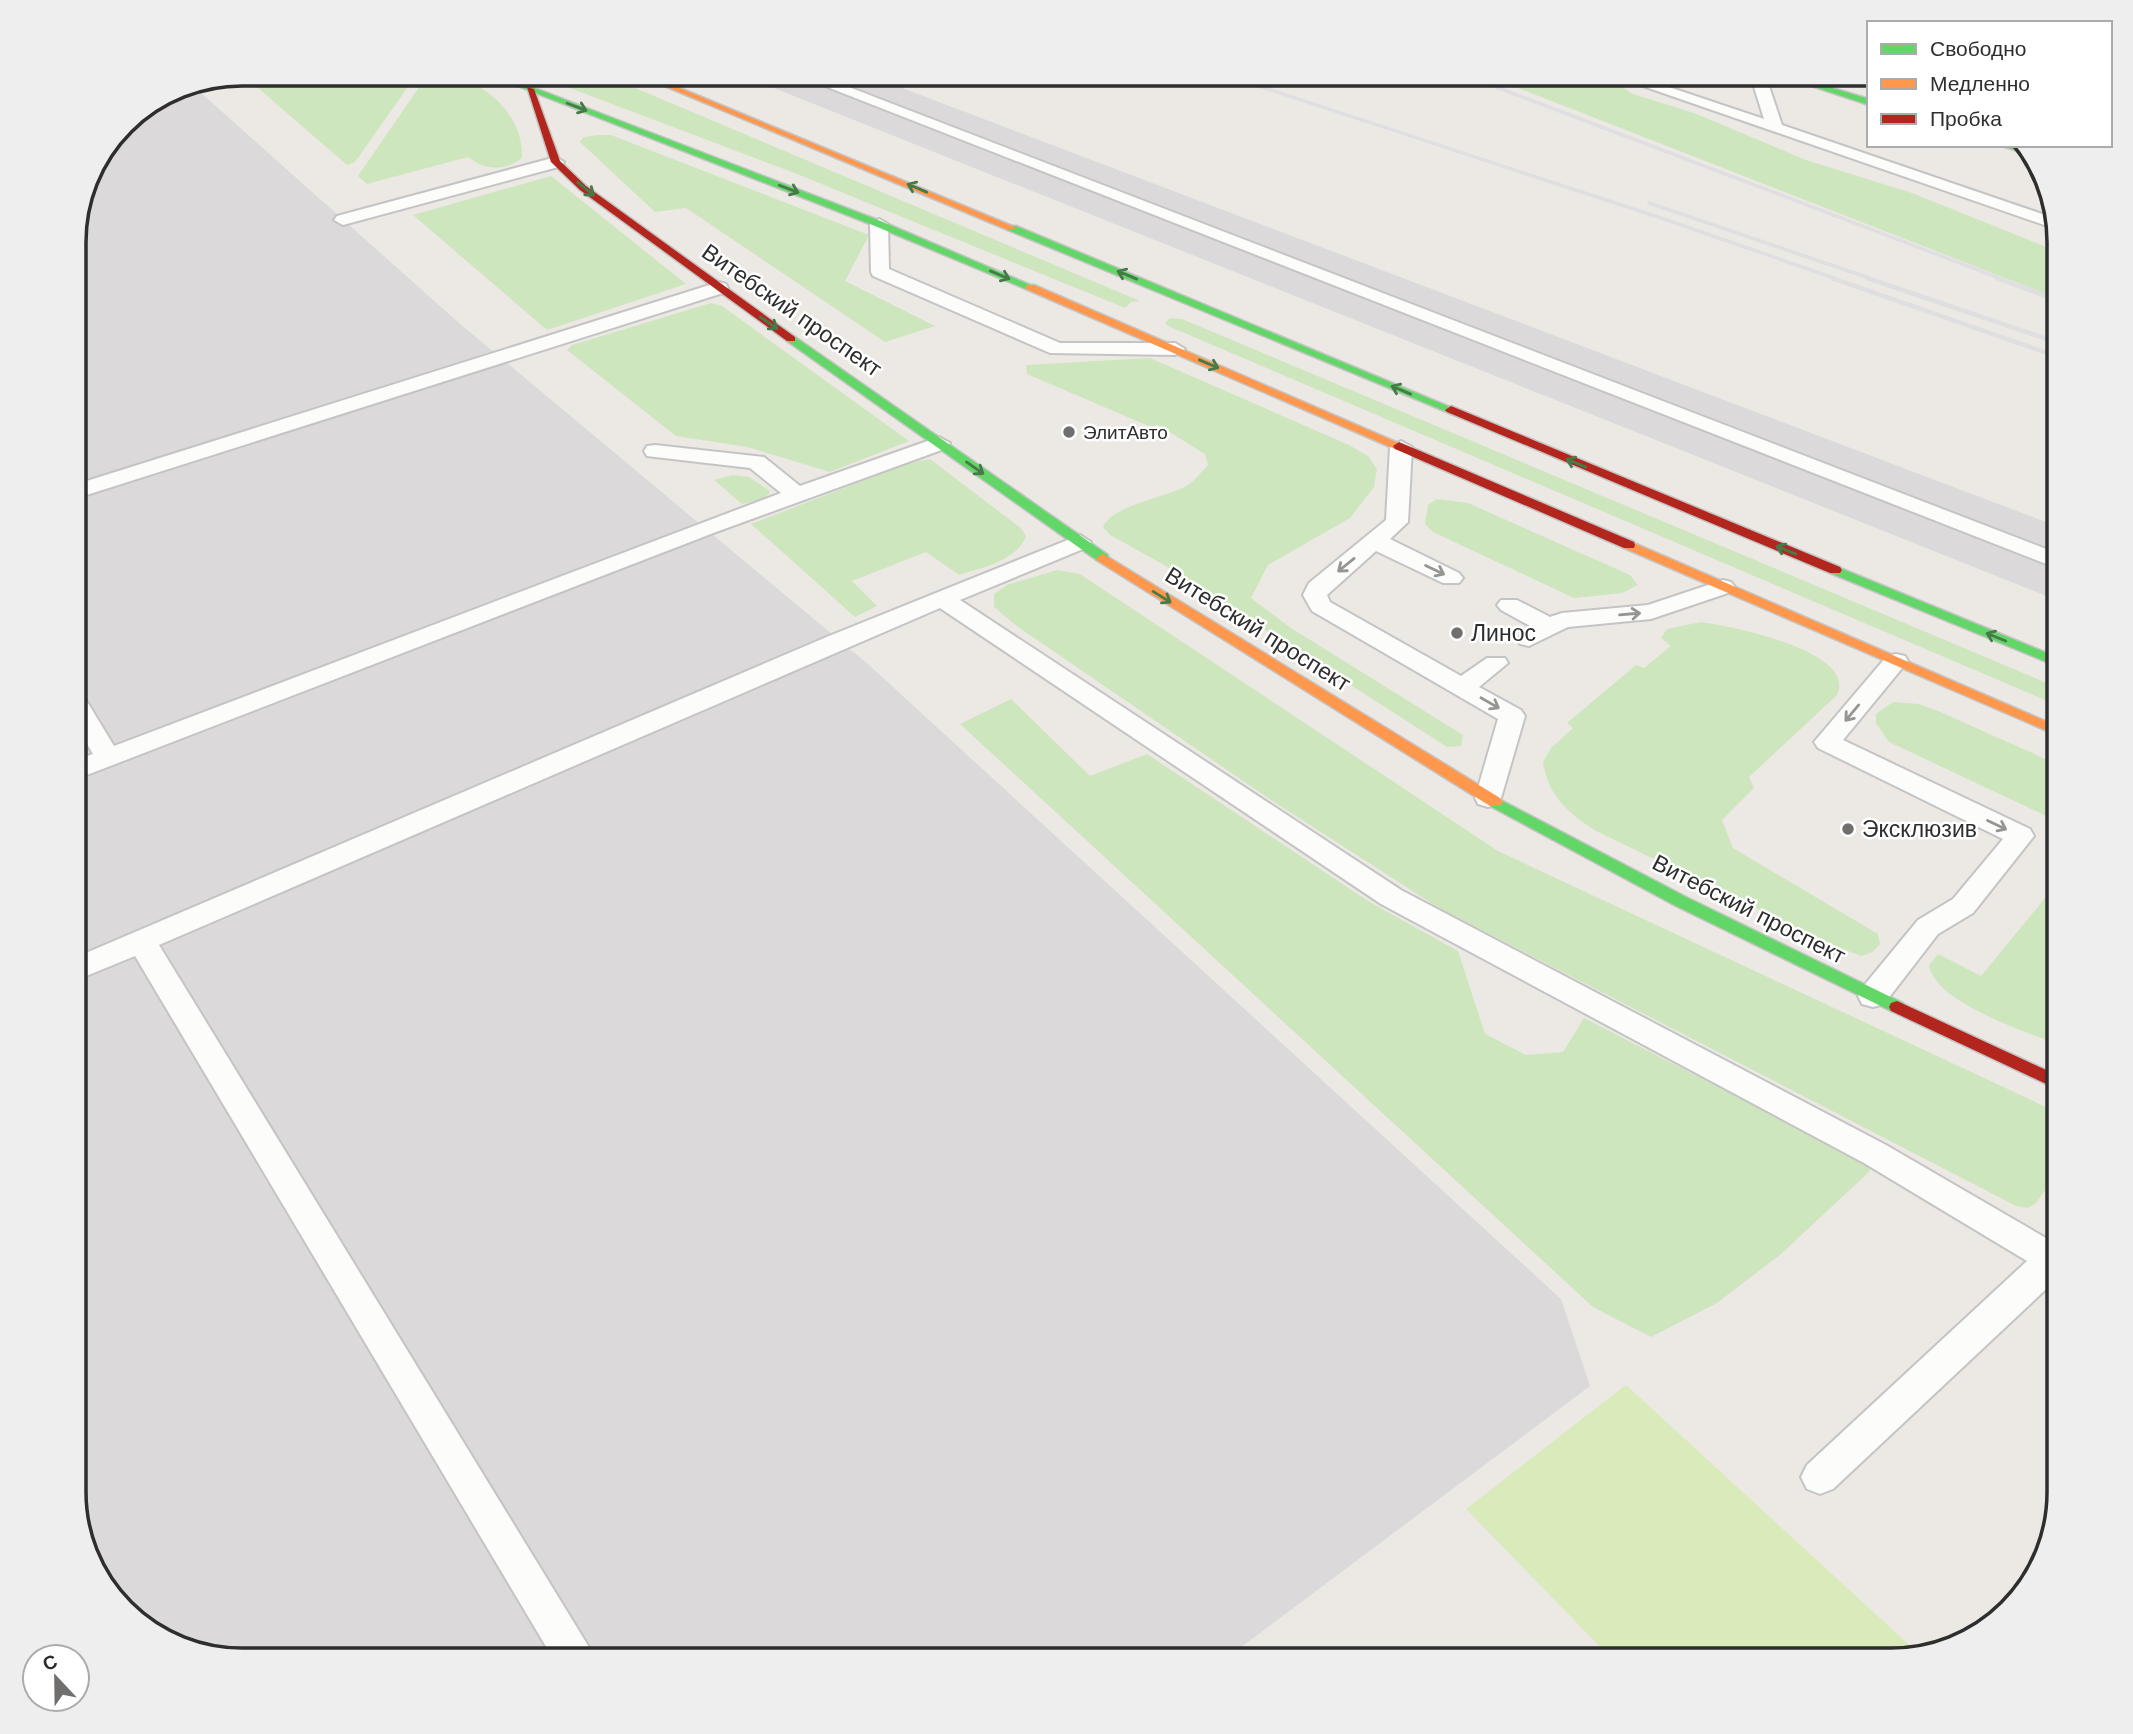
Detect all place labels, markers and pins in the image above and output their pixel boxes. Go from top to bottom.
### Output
place label: ЭлитАвто [1083,422,1168,443]
marker: ЭлитАвто [1061,424,1077,440]
place label: Линос [1471,620,1536,646]
marker: Линос [1449,625,1465,641]
place label: Эксклюзив [1862,816,1977,842]
marker: Эксклюзив [1840,821,1856,837]

